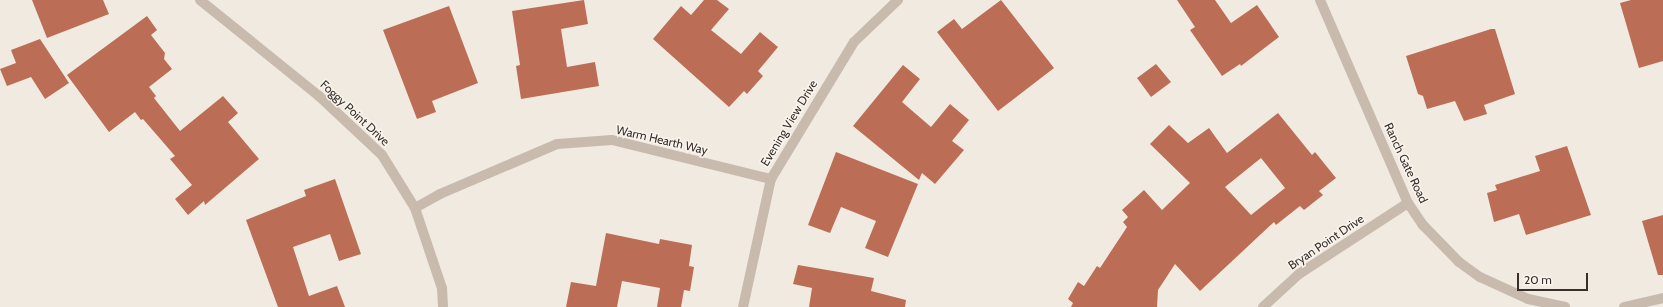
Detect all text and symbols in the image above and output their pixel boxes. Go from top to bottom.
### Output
street label: Foggy Point Drive [317,77,393,149]
street label: Evening View Drive [758,77,820,169]
street label: Ranch Gate Road [1381,121,1431,205]
street label: Warm Hearth Way [615,122,709,158]
street label: Bryan Point Drive [1285,211,1367,273]
scale bar [1519,265,1590,291]
text: 20 m [1524,272,1552,287]

